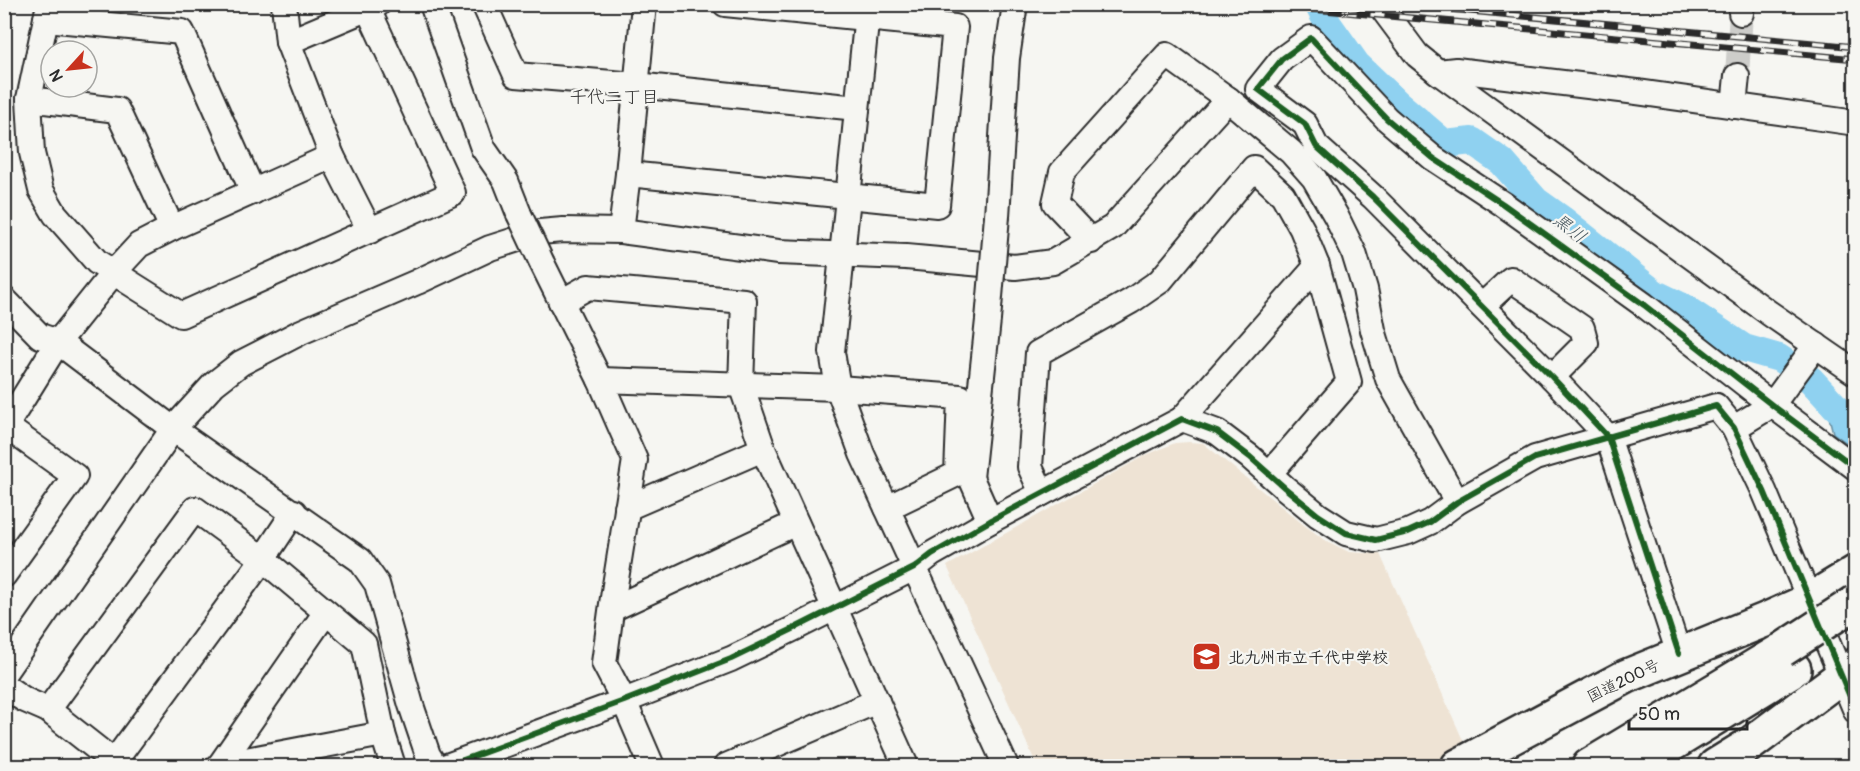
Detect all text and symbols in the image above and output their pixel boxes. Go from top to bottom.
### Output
north arrow [39,39,99,99]
text: N [45,66,68,85]
district label: 千代二丁目 [569,86,659,109]
water label: 黒川 [1548,208,1591,249]
school or university icon: 北九州市立千代中学校 [1191,641,1223,673]
place label: 北九州市立千代中学校 [1228,648,1388,668]
street label: 国道200号 [1584,655,1663,707]
scale bar [1629,693,1748,731]
text: 50 m [1638,703,1680,726]

